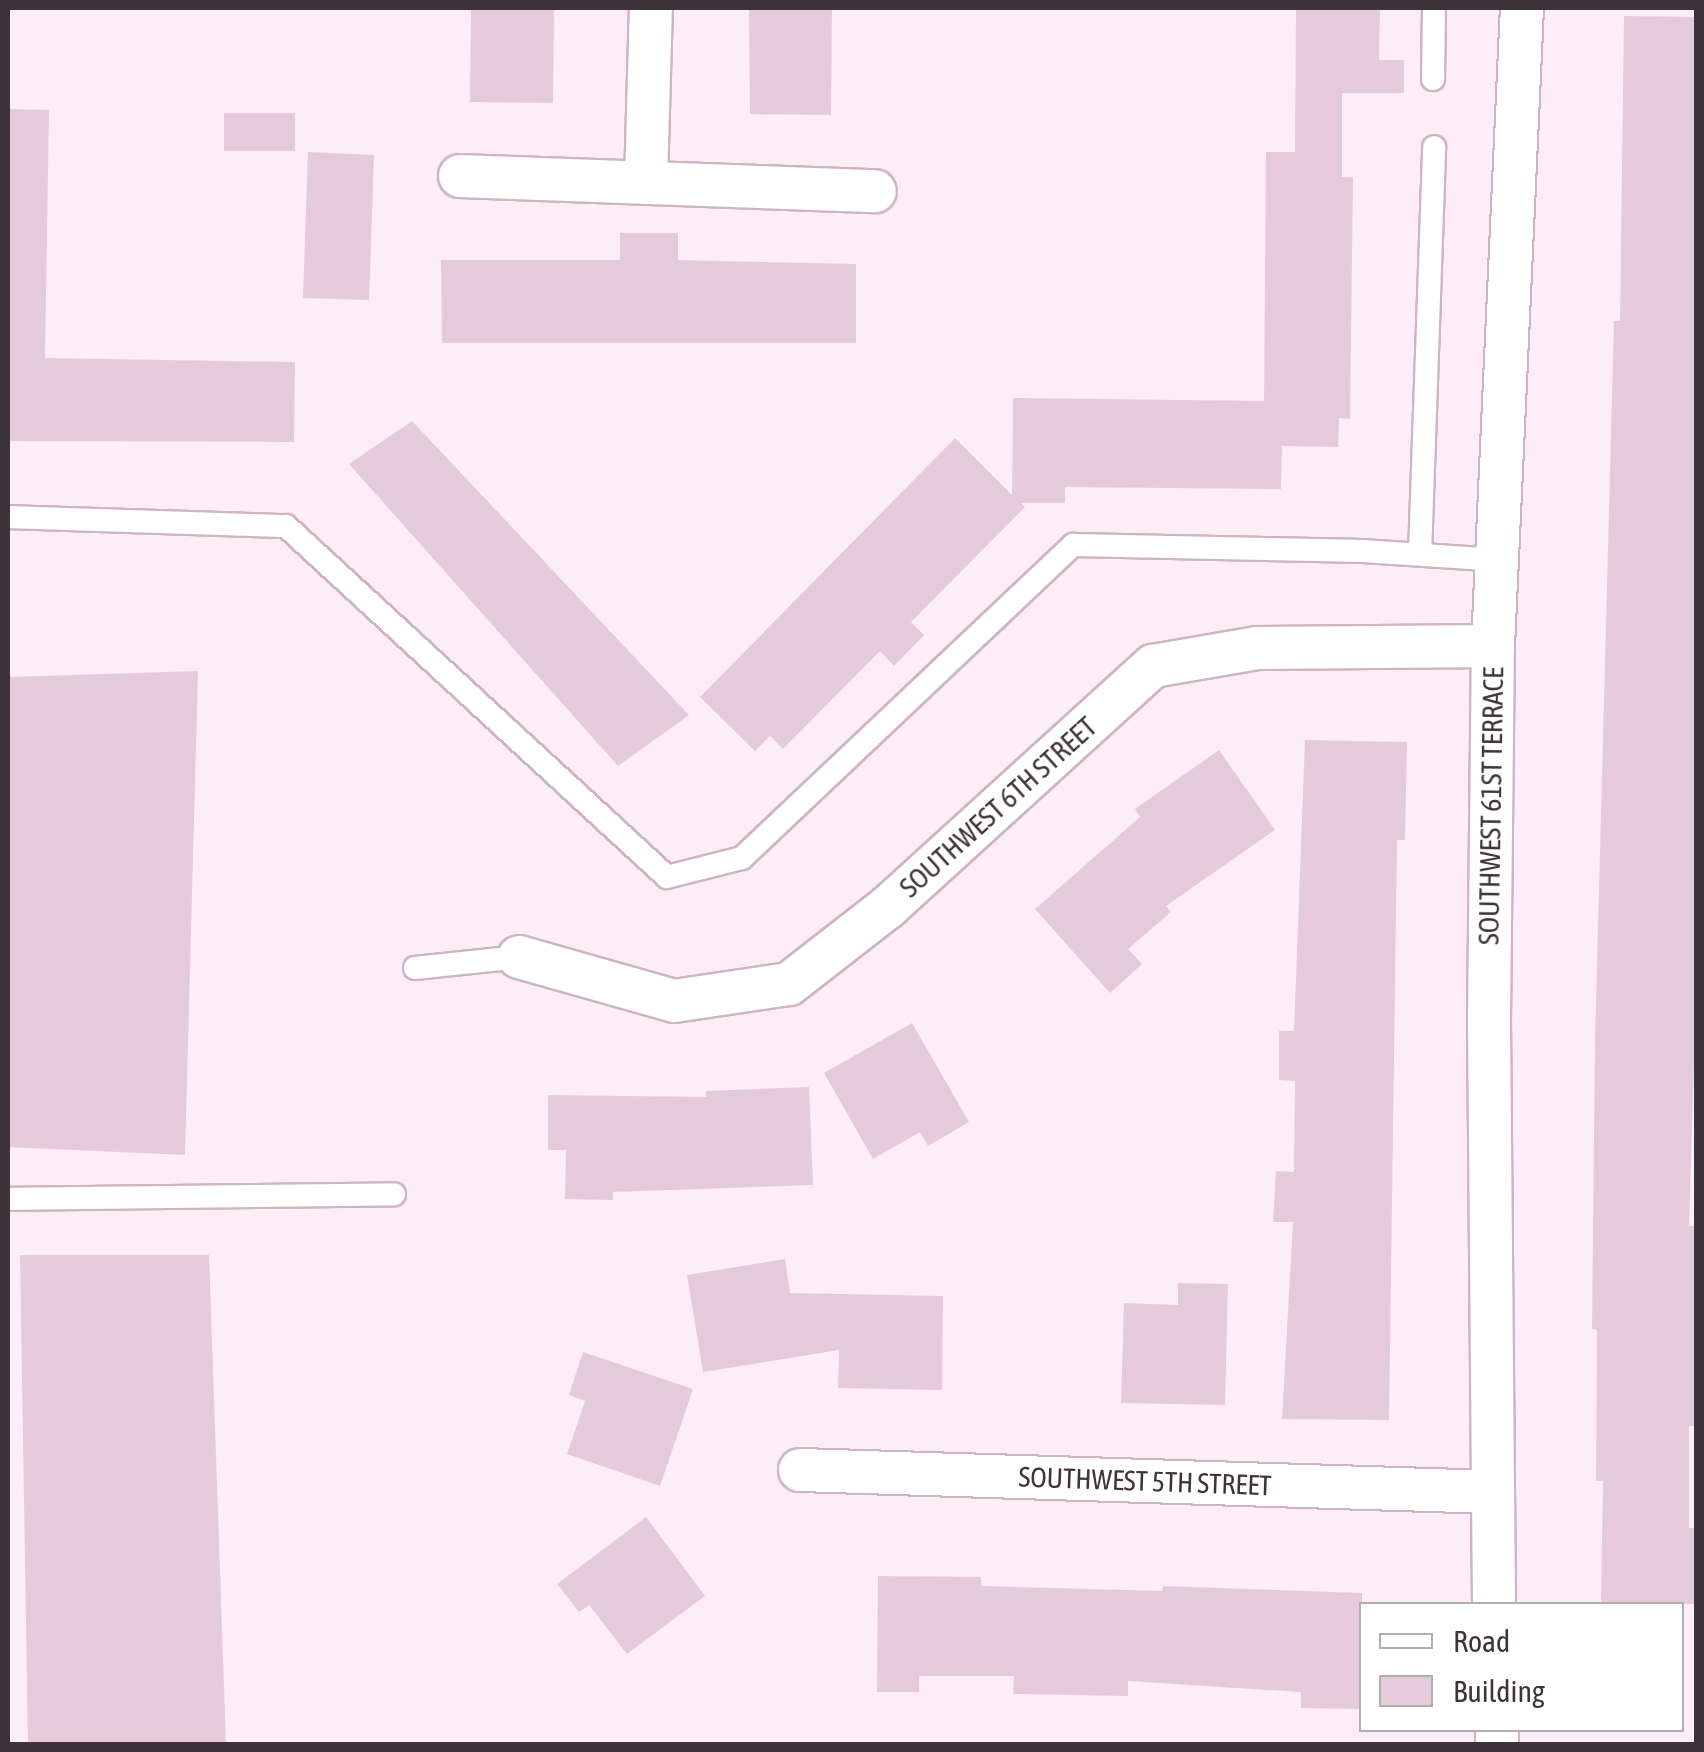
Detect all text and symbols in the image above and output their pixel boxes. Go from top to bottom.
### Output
street label: SOUTHWEST 61ST TERRACE [1472,667,1510,945]
street label: SOUTHWEST 6TH STREET [893,710,1103,904]
street label: SOUTHWEST 5TH STREET [1018,1460,1272,1502]
legend [1359,1602,1684,1732]
text: Road [1453,1624,1510,1658]
text: Building [1453,1674,1545,1708]

